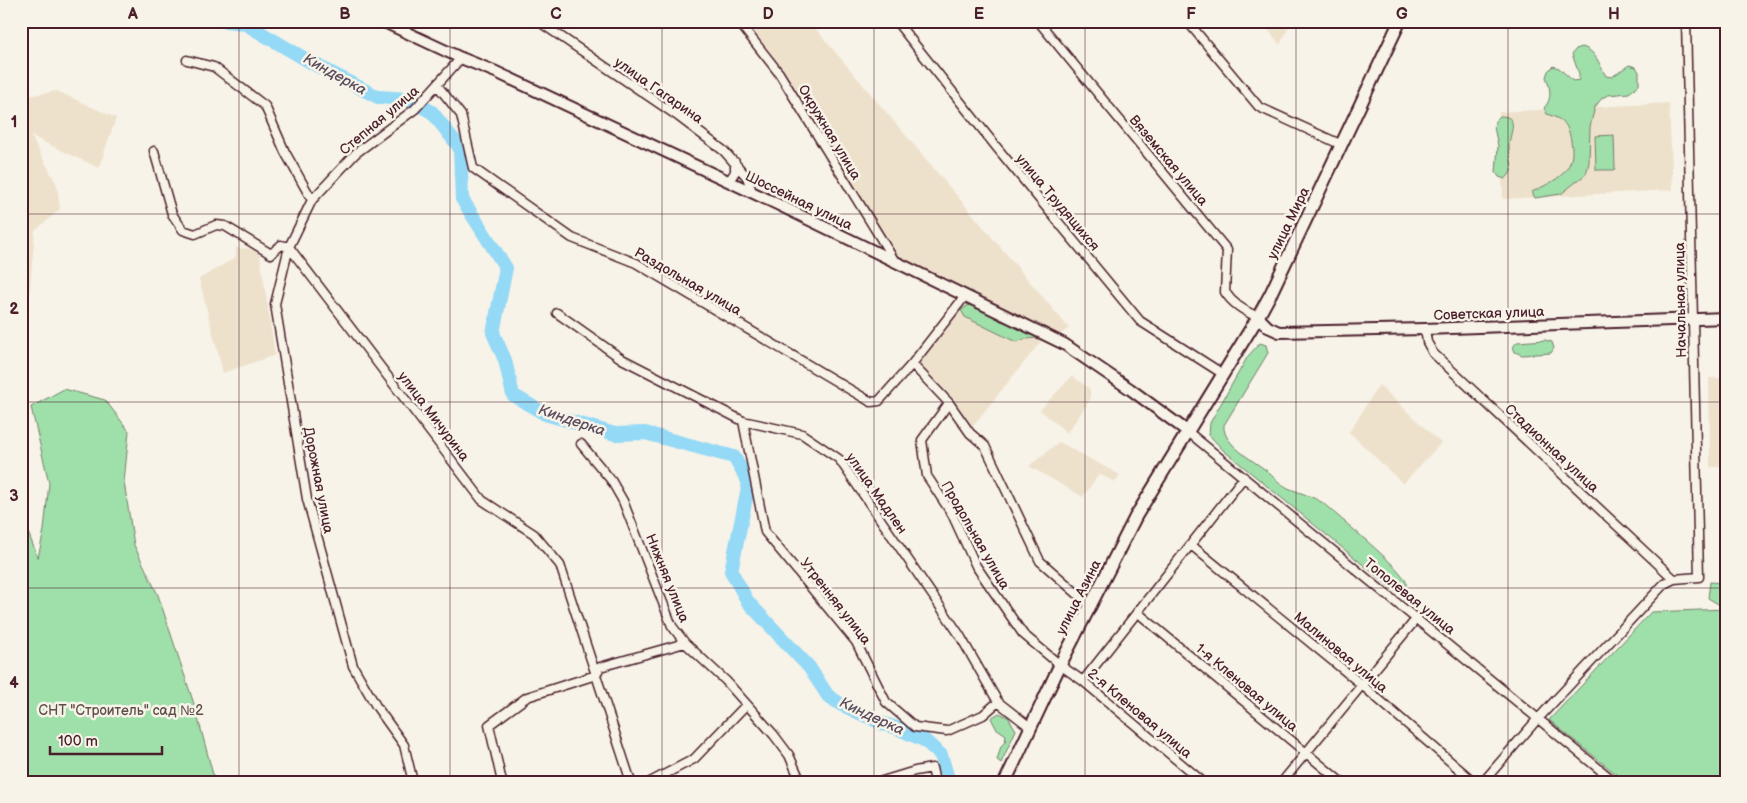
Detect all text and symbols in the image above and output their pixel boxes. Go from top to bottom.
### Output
text: A [127,5,138,24]
text: B [339,5,351,24]
text: C [550,5,562,24]
text: D [762,5,774,24]
text: E [974,5,984,24]
text: F [1186,5,1196,24]
text: G [1396,5,1408,24]
text: H [1608,5,1620,24]
water label: Киндерка [300,49,370,100]
street label: улица Гагарина [611,54,707,128]
street label: Степная улица [336,82,423,159]
street label: Окружная улица [794,82,865,184]
street label: Вяземская улица [1126,112,1212,210]
text: 1 [11,113,17,132]
street label: улица Трудящихся [1012,150,1103,254]
street label: Шоссейная улица [743,167,856,234]
street label: улица Мира [1264,184,1314,262]
street label: Начальная улица [1671,241,1690,358]
street label: Раздольная улица [631,244,745,319]
text: 2 [9,300,19,319]
street label: Советская улица [1433,303,1545,324]
street label: улица Мичурина [394,368,473,465]
water label: Киндерка [536,400,608,441]
street label: Стадионная улица [1501,401,1603,497]
street label: Дорожная улица [300,425,337,536]
street label: улица Мадлен [842,450,911,537]
street label: Продольная улица [938,478,1014,593]
text: 3 [9,487,19,506]
street label: Нижняя улица [642,531,693,626]
street label: Тополевая улица [1361,554,1459,639]
street label: Утренняя улица [797,555,875,649]
street label: улица Азина [1052,556,1105,638]
street label: Малиновая улица [1290,608,1391,697]
street label: 1-я Кленовая улица [1192,640,1302,735]
street label: 2-я Кленовая улица [1084,665,1196,762]
text: 4 [9,674,19,693]
water label: Киндерка [836,693,907,740]
park label: СНТ "Строитель" сад №2 [39,702,204,719]
scale bar [50,723,162,755]
text: 100 m [58,732,98,751]

